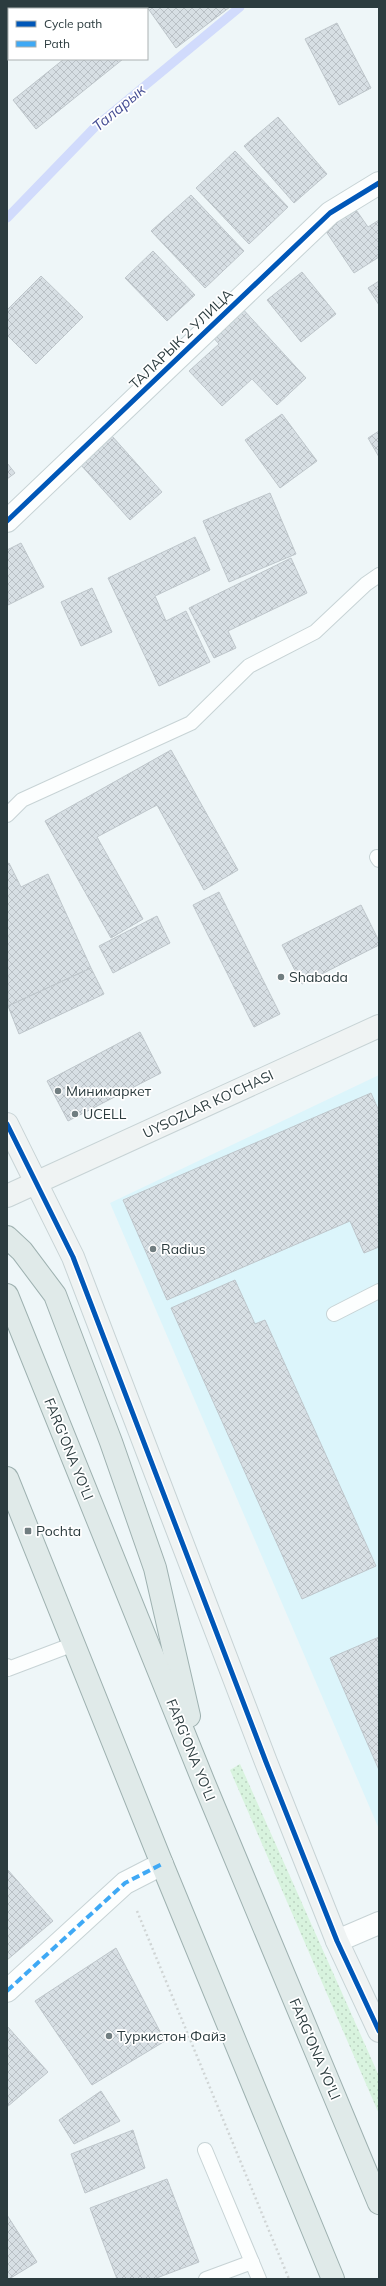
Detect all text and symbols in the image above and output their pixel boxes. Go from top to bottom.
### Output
legend [8,8,148,60]
text: Cycle path [44,16,102,31]
text: Path [44,36,70,51]
water label: Таларык [88,79,150,135]
street label: ТАЛАРЫК 2 УЛИЦА [126,285,237,393]
place label: Shabada [289,968,348,986]
marker: Shabada [276,972,286,982]
street label: UYSOZLAR KO'CHASI [140,1066,276,1142]
place label: Минимаркет [66,1082,152,1100]
marker: Минимаркет [53,1086,63,1096]
place label: UCELL [83,1105,127,1123]
marker: UCELL [70,1109,80,1119]
place label: Radius [161,1240,206,1258]
marker: Radius [148,1244,158,1254]
street label: FARG'ONA YO'LI [40,1395,98,1503]
place label: Pochta [36,1522,81,1540]
marker: Pochta [23,1526,33,1536]
street label: FARG'ONA YO'LI [162,1696,220,1804]
street label: FARG'ONA YO'LI [286,1996,344,2102]
place label: Туркистон Файз [117,2027,226,2045]
marker: Туркистон Файз [104,2031,114,2041]

